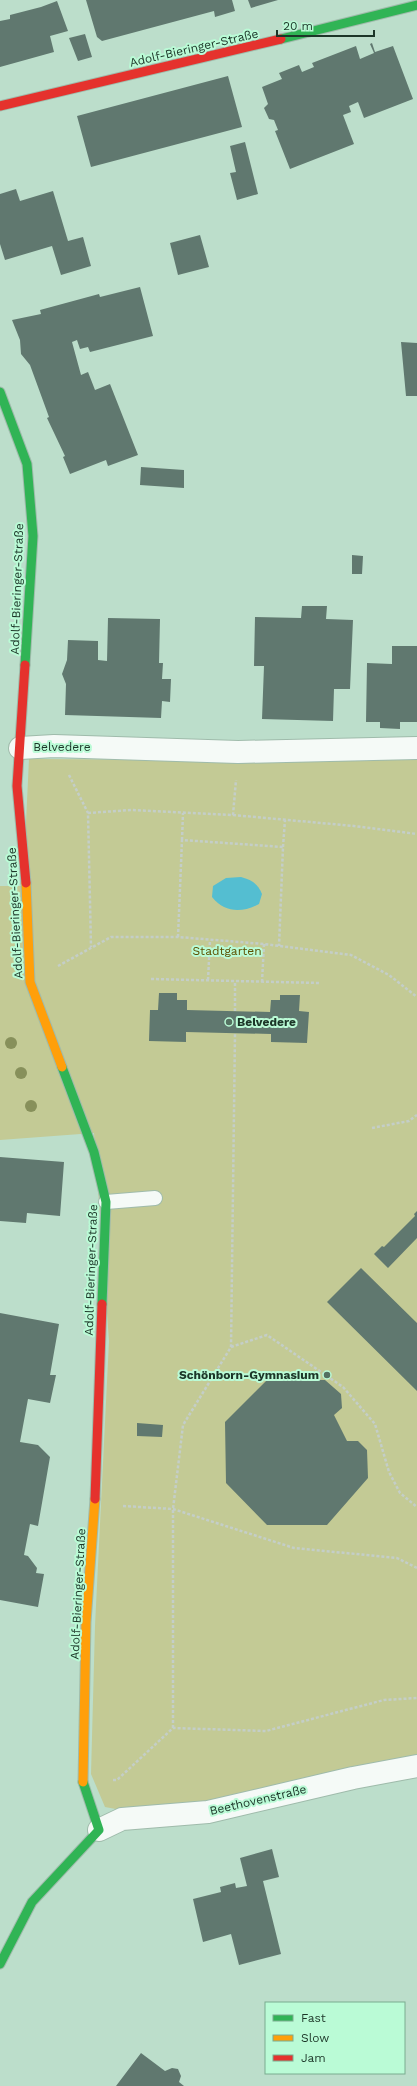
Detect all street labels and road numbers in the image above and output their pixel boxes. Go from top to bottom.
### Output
street label: Adolf-Bieringer-Straße [128,26,260,70]
street label: Adolf-Bieringer-Straße [8,523,26,655]
street label: Belvedere [33,740,91,754]
street label: Adolf-Bieringer-Straße [5,847,25,979]
street label: Adolf-Bieringer-Straße [82,1204,100,1336]
street label: Adolf-Bieringer-Straße [68,1528,88,1660]
street label: Beethovenstraße [208,1782,308,1818]

